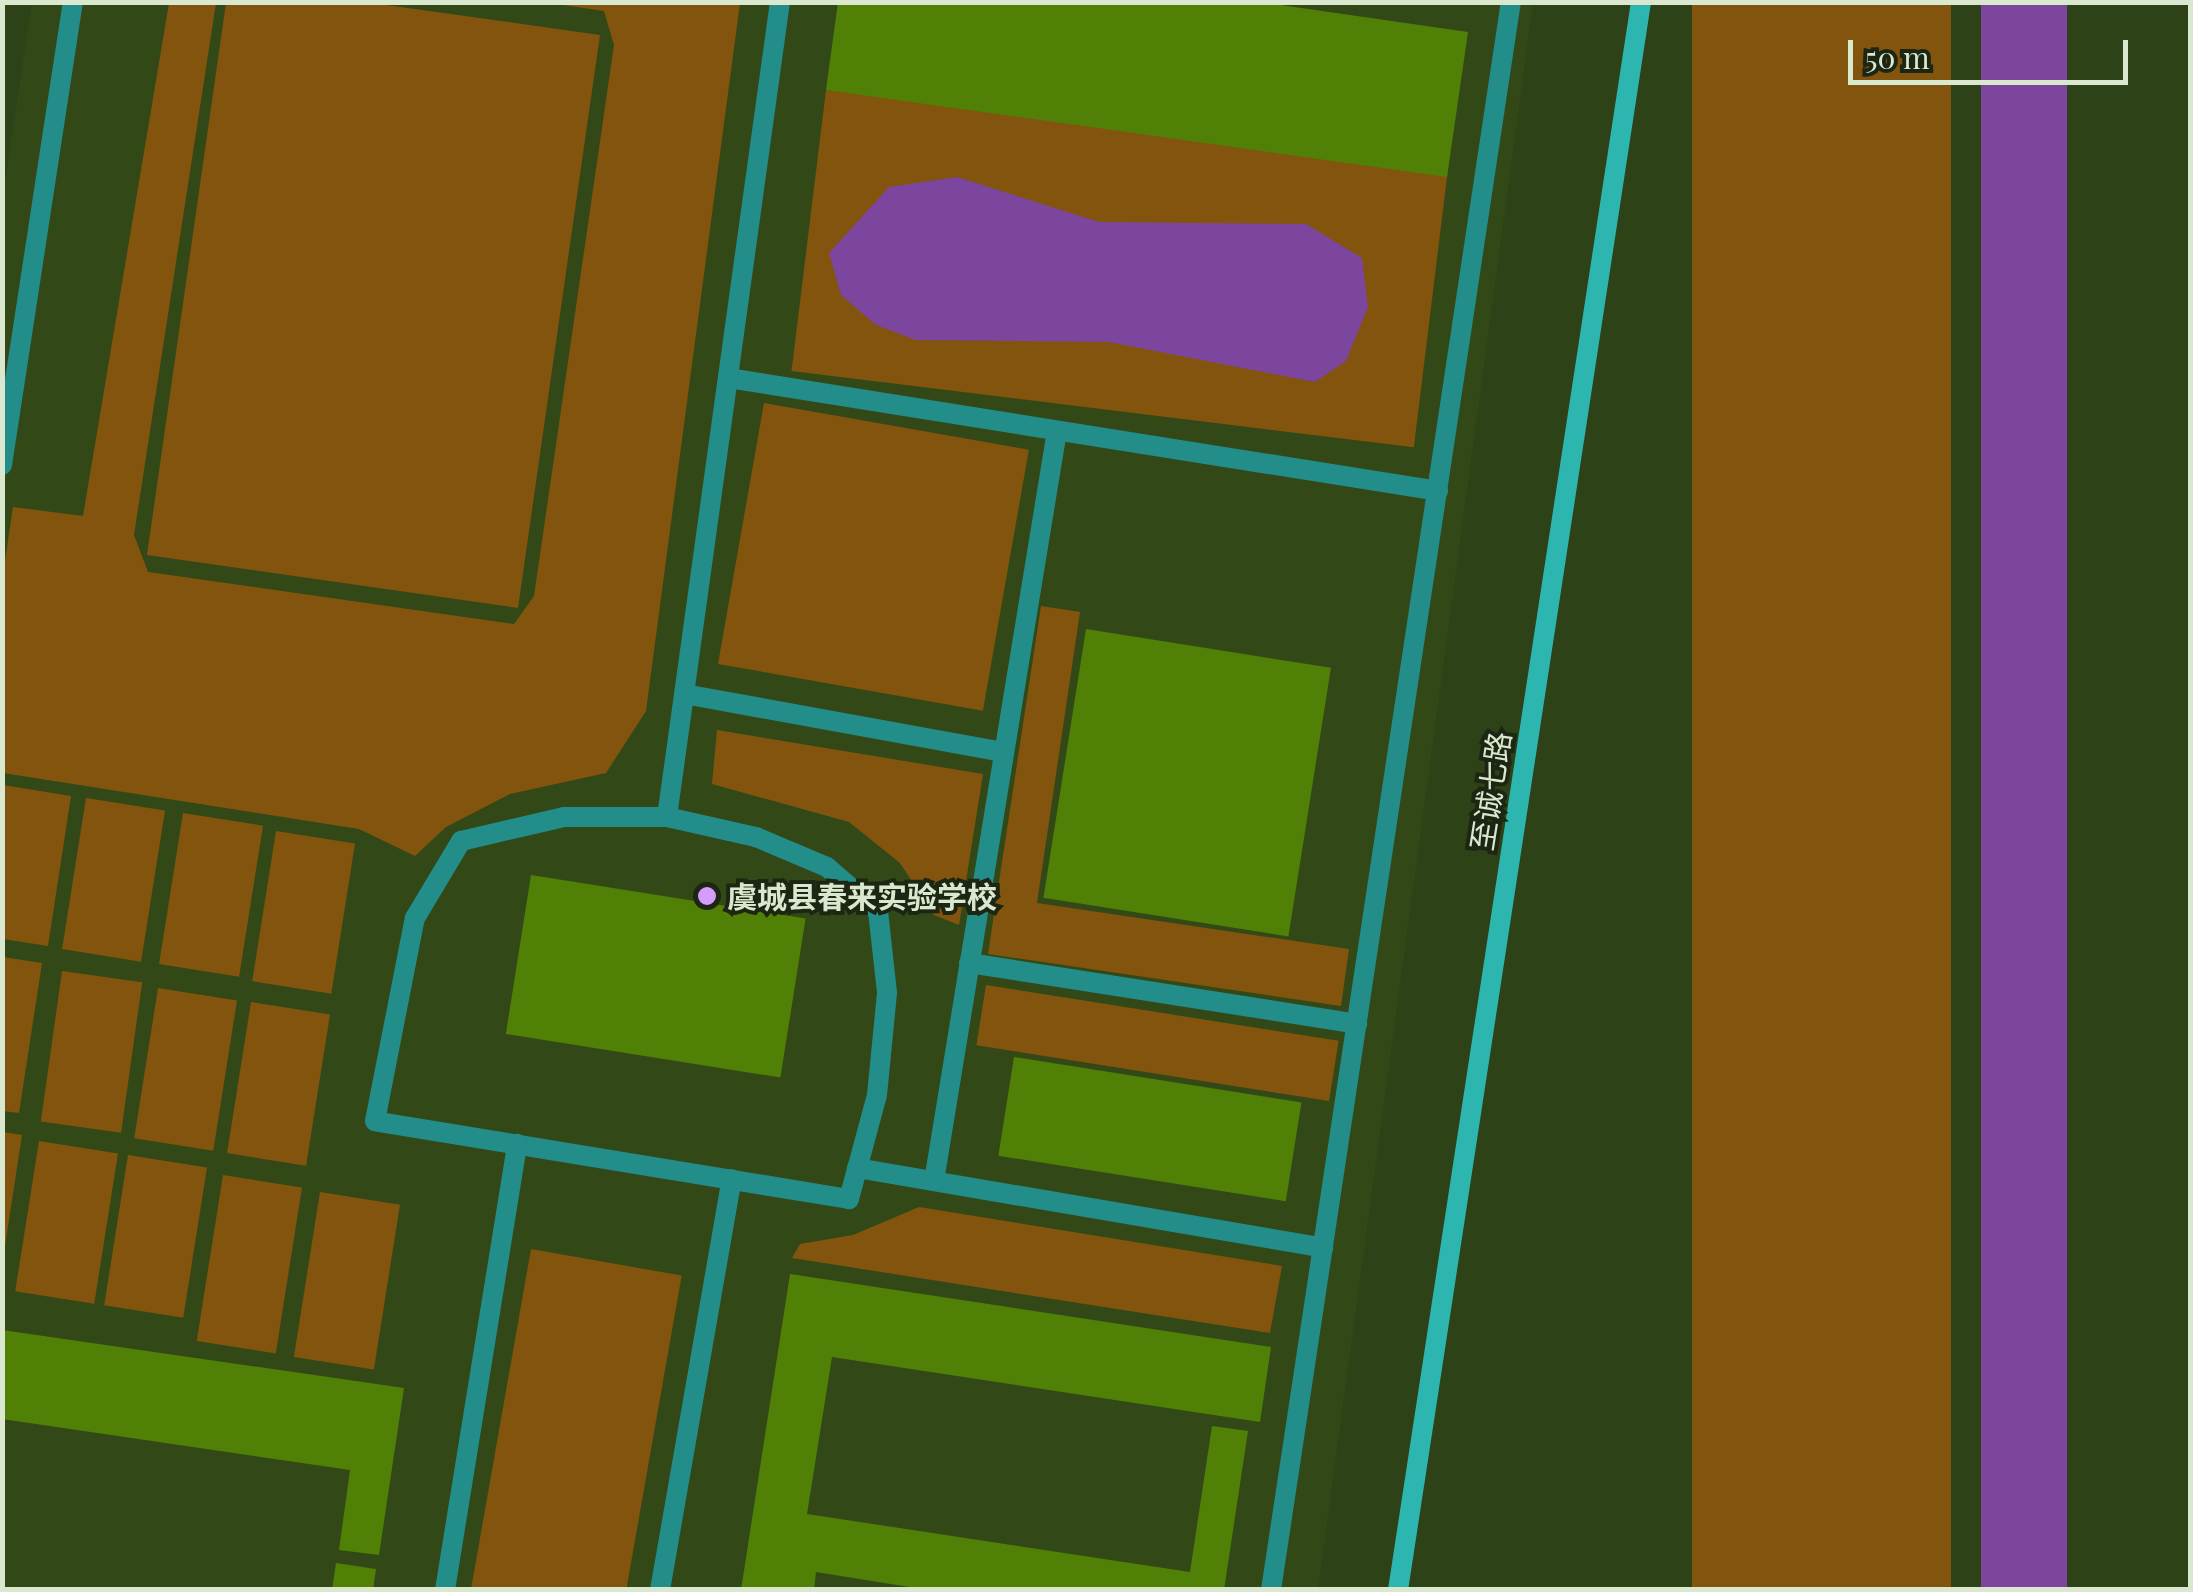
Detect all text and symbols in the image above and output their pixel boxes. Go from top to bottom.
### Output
scale bar [1853,20,2133,82]
text: 50 m [1865,37,1930,77]
street label: 至诚七路 [1463,729,1517,853]
place label: 虞城县春来实验学校 [727,878,997,914]
marker: 虞城县春来实验学校 [696,885,718,907]

